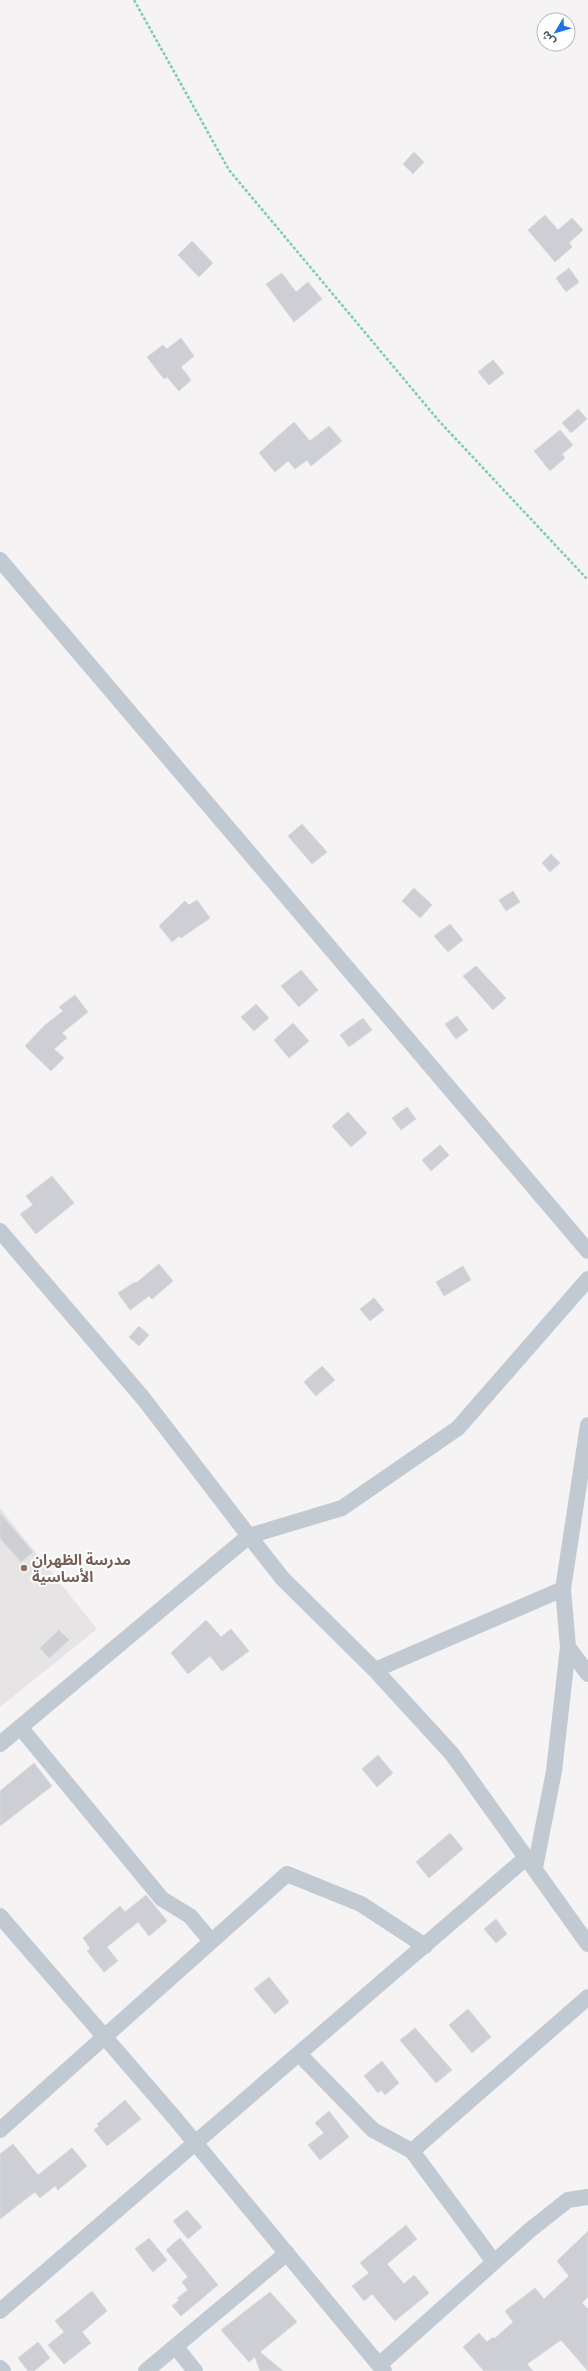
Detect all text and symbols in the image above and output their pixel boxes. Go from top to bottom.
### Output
north arrow [536,12,576,52]
text: ش [537,27,559,49]
place label: مدرسة الظهران الأساسية [32,1548,131,1588]
marker: مدرسة الظهران الأساسية [19,1563,29,1573]

